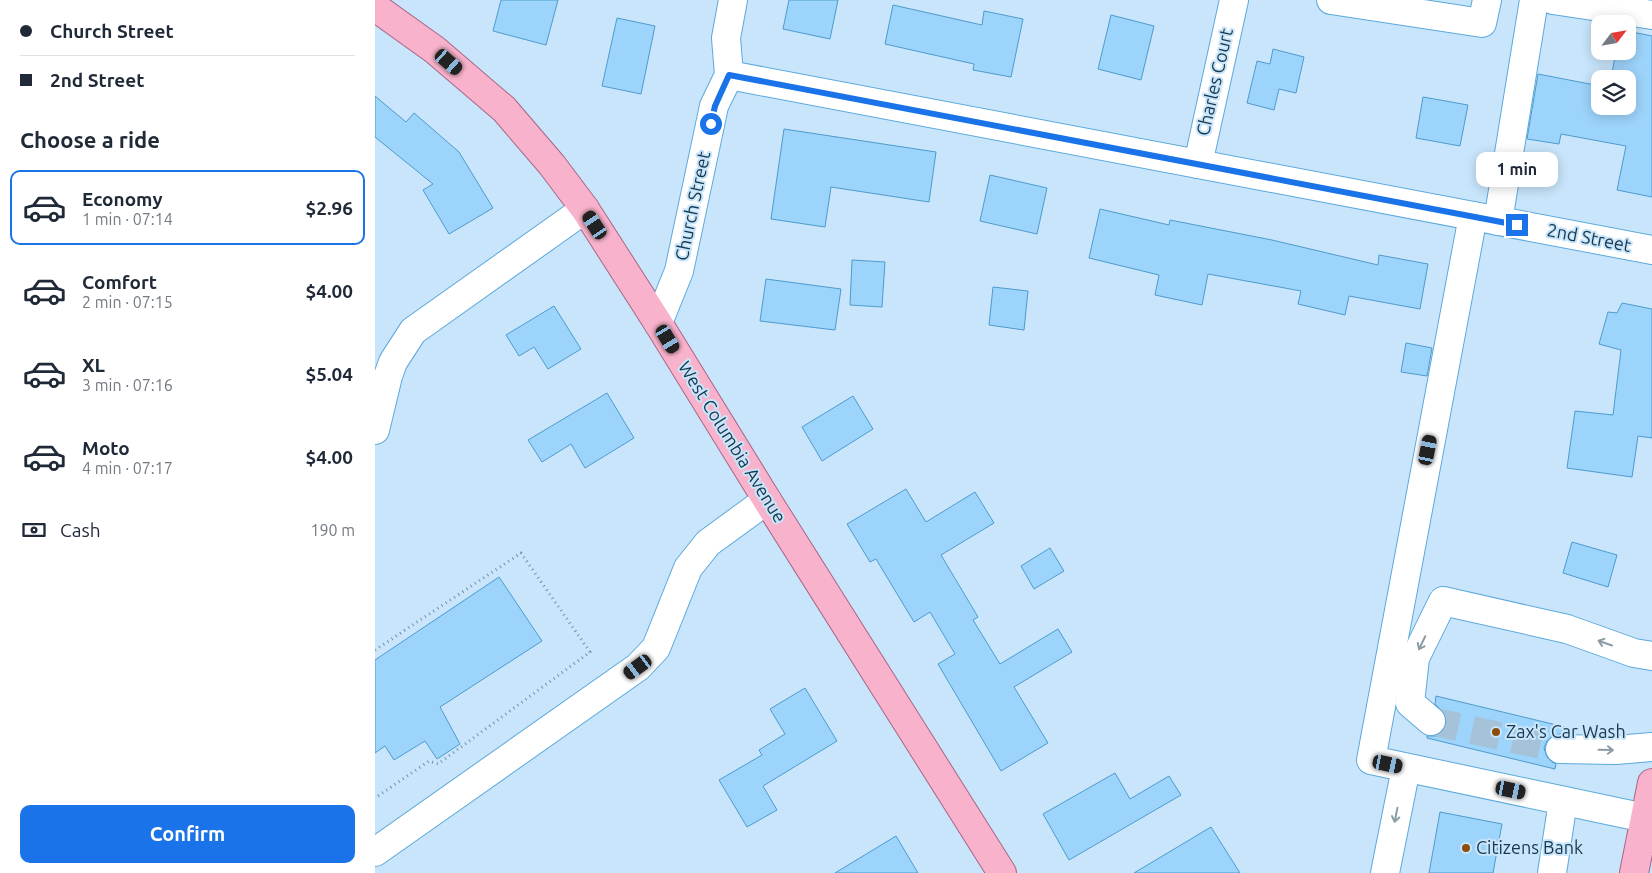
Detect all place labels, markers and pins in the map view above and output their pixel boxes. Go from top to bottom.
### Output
place label: Zax's Car Wash [1506,721,1626,741]
marker: Zax's Car Wash [1490,726,1502,738]
place label: Citizens Bank [1476,837,1583,857]
marker: Citizens Bank [1460,842,1472,854]

